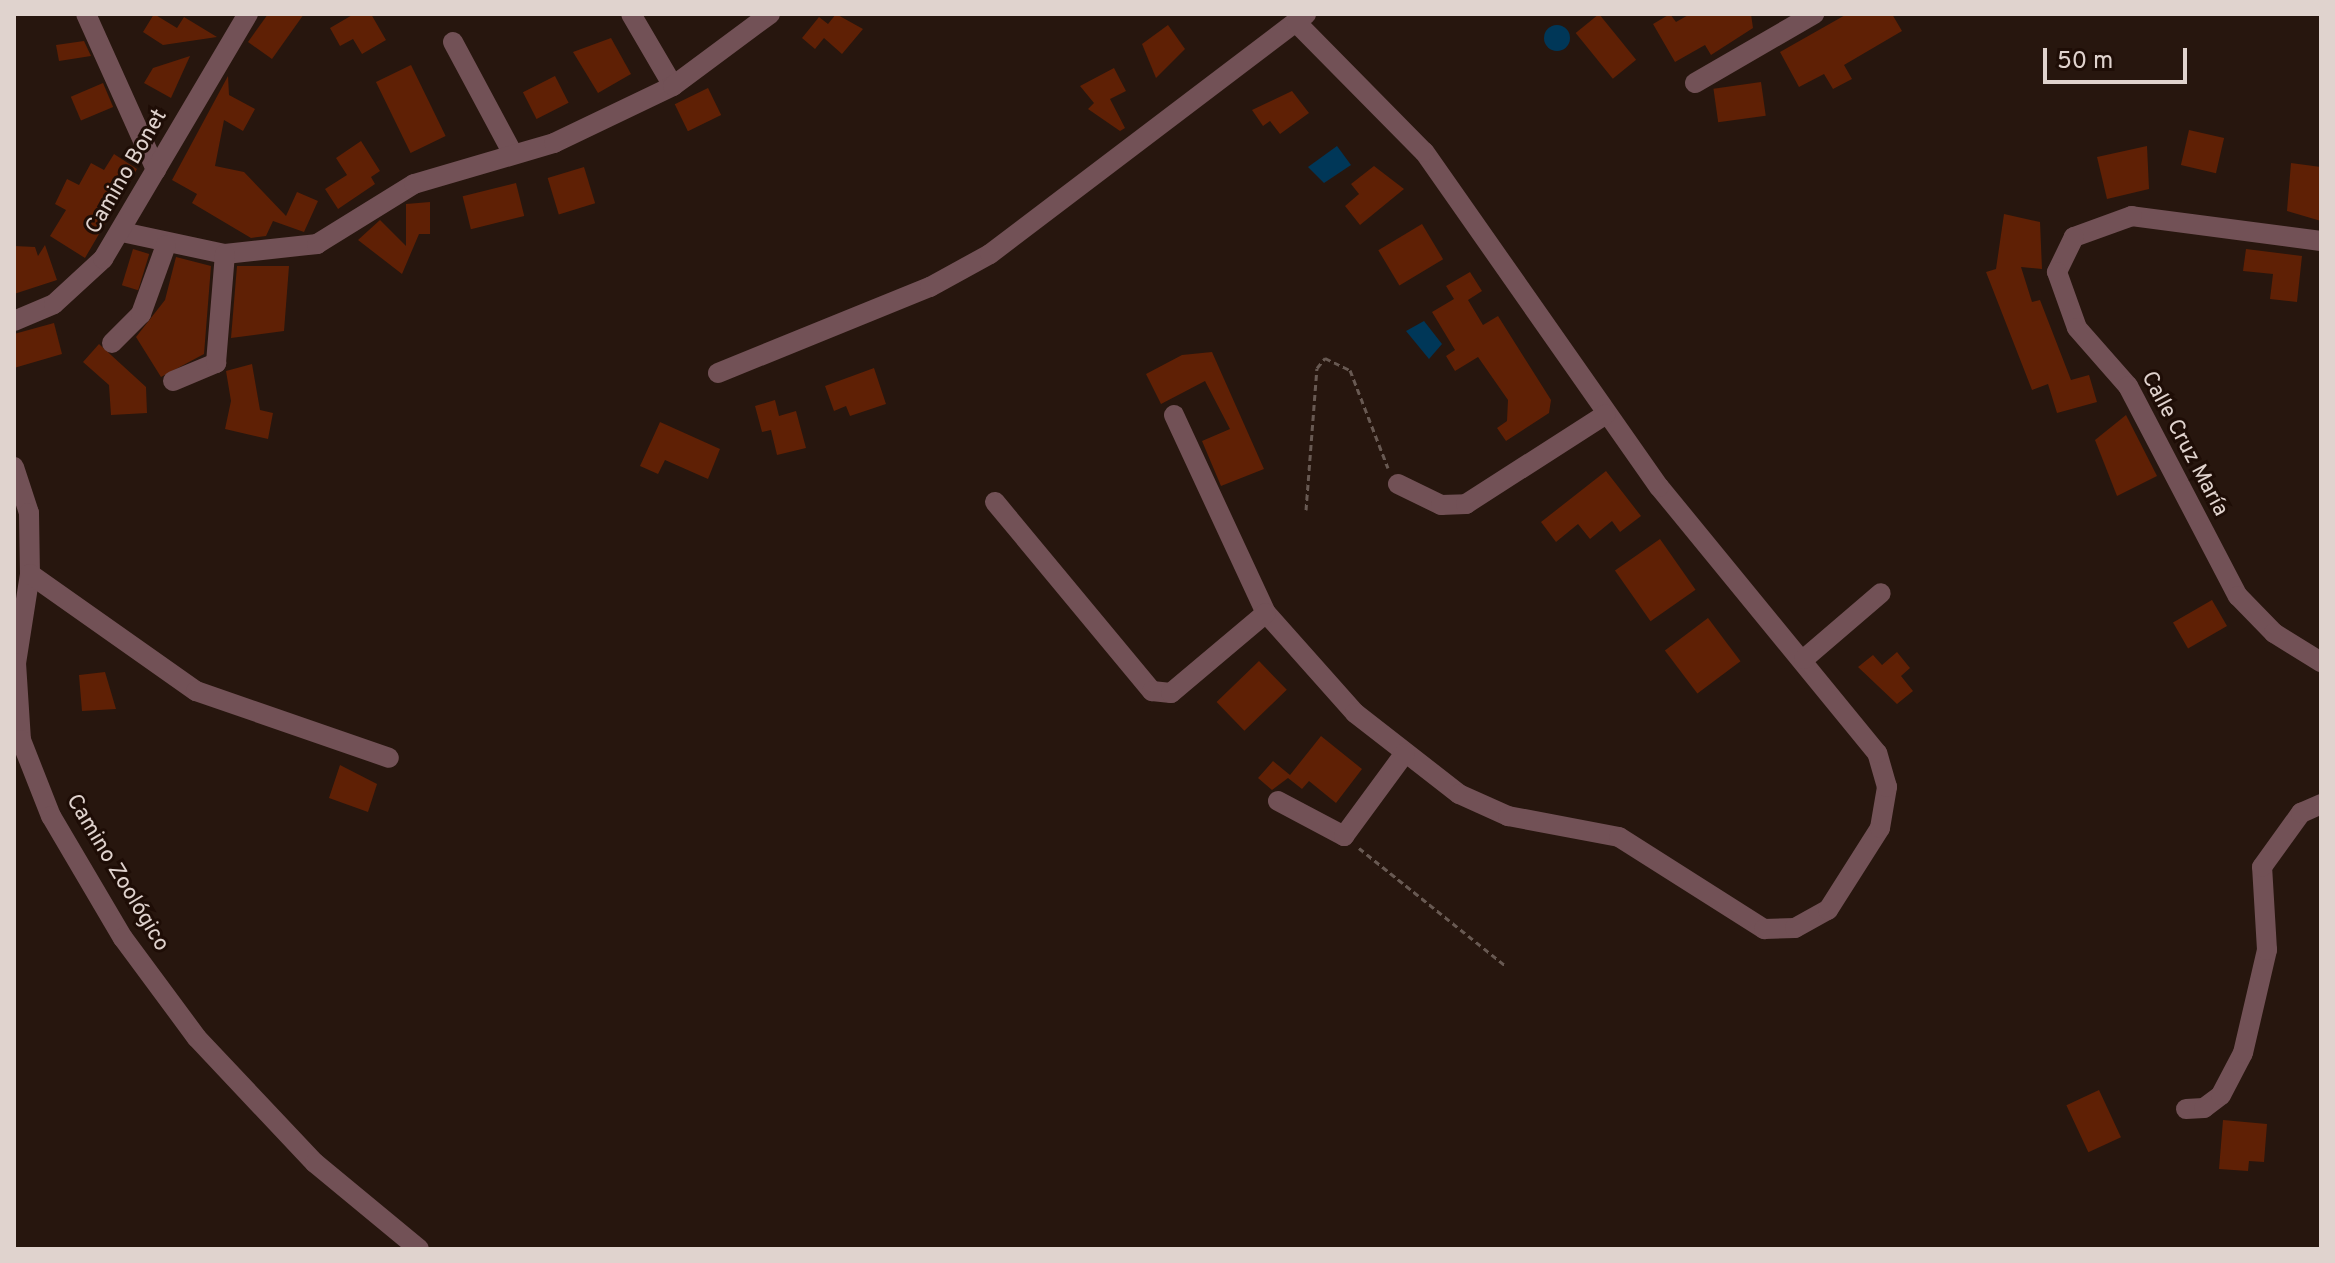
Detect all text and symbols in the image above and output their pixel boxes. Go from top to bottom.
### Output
scale bar [2047,32,2191,82]
text: 50 m [2057,47,2113,77]
street label: Camino Bonet [81,105,173,239]
street label: Calle Cruz María [2135,367,2233,521]
street label: Camino Zoológico [60,790,174,956]

